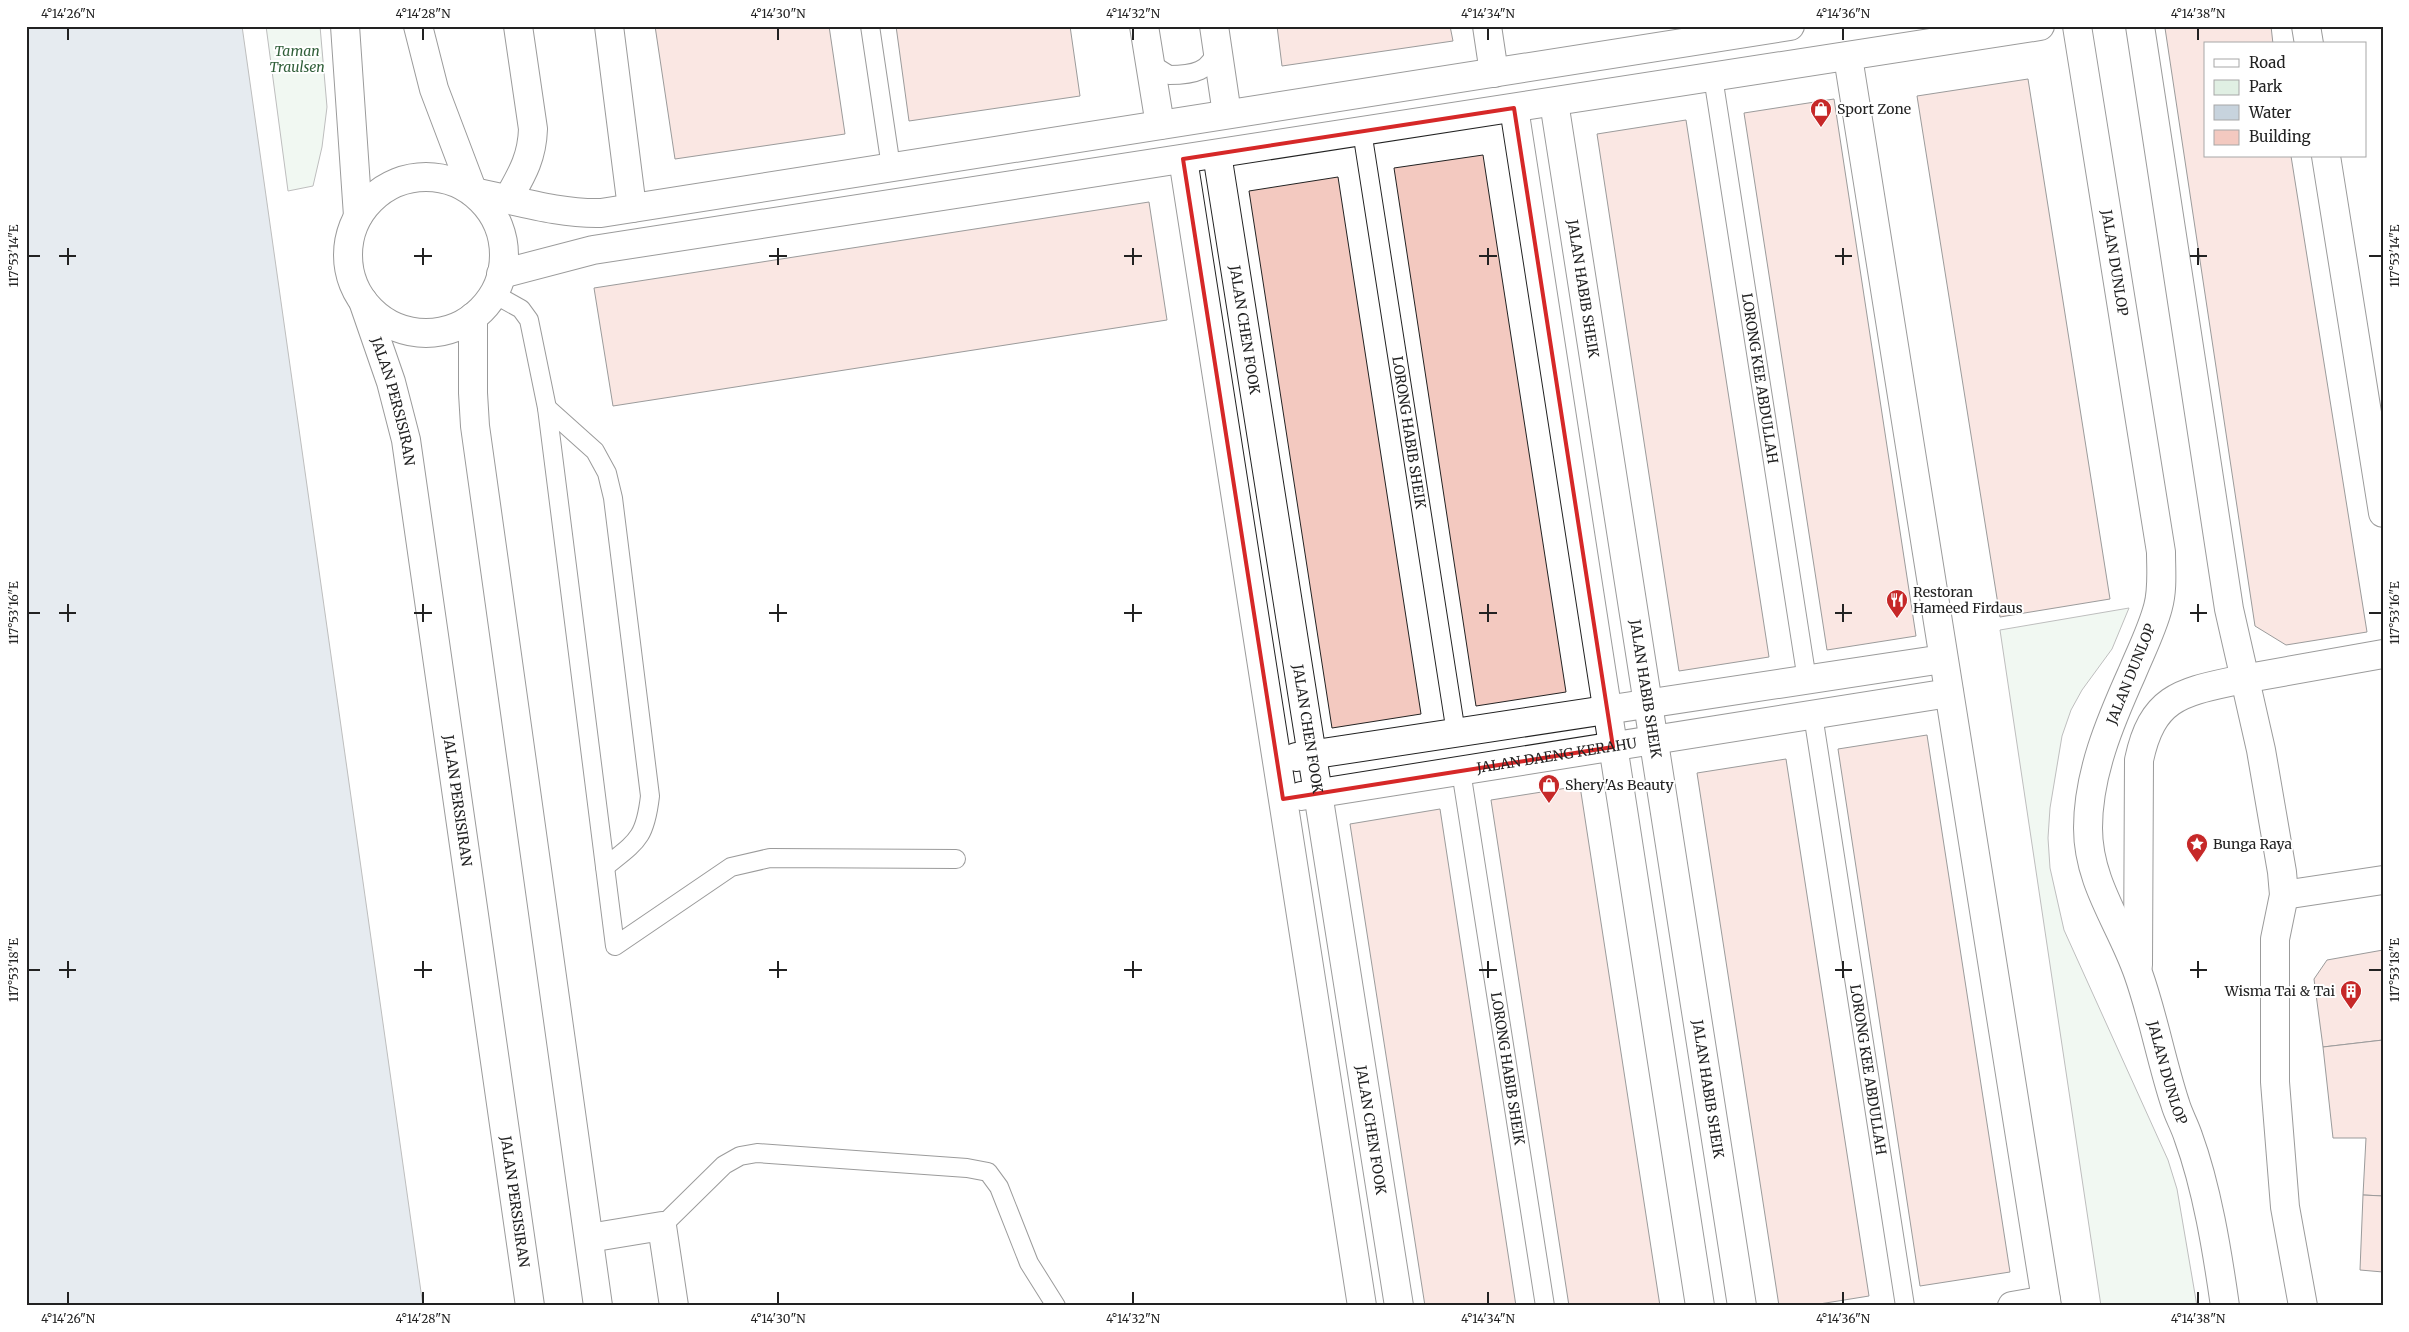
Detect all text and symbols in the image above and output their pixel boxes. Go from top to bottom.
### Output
text: 4°14'26"N [41,6,96,21]
text: 4°14'28"N [396,6,451,21]
text: 4°14'30"N [750,6,806,21]
text: 4°14'32"N [1106,6,1161,21]
text: 4°14'34"N [1461,6,1516,21]
text: 4°14'36"N [1816,6,1871,21]
text: 4°14'38"N [2171,6,2226,21]
park label: Taman Traulsen [269,42,325,76]
legend [2204,42,2366,158]
text: Road [2249,53,2285,72]
text: Park [2249,77,2283,96]
shop icon: Sport Zone [1809,97,1833,128]
place label: Sport Zone [1837,100,1911,118]
text: Water [2248,103,2292,122]
text: Building [2249,127,2311,146]
street label: JALAN DUNLOP [2097,208,2132,317]
street label: JALAN HABIB SHEIK [1563,217,1603,360]
text: 117°53'14"E [6,224,21,287]
text: 117°53'14"E [2387,224,2402,287]
street label: JALAN CHEN FOOK [1226,263,1264,397]
street label: LORONG KEE ABDULLAH [1738,292,1782,465]
street label: JALAN PERSISIRAN [367,334,419,467]
street label: LORONG HABIB SHEIK [1388,355,1430,511]
text: 117°53'16"E [6,581,21,645]
text: 117°53'16"E [2387,581,2402,645]
place label: Restoran Hameed Firdaus [1913,583,2023,617]
restaurant icon: Restoran Hameed Firdaus [1885,588,1909,619]
street label: JALAN HABIB SHEIK [1626,617,1665,760]
street label: JALAN DUNLOP [2102,621,2159,728]
street label: JALAN CHEN FOOK [1289,662,1327,796]
street label: JALAN PERSISIRAN [439,733,476,868]
street label: JALAN DAENG KERAHU [1474,734,1639,777]
shop icon: Shery'As Beauty [1537,773,1561,804]
place label: Shery'As Beauty [1565,776,1674,794]
place icon: Bunga Raya [2185,832,2209,863]
place label: Bunga Raya [2213,835,2293,853]
text: 117°53'18"E [6,938,21,1002]
text: 117°53'18"E [2387,938,2402,1002]
building icon: Wisma Tai & Tai [2339,979,2363,1010]
place label: Wisma Tai & Tai [2224,982,2335,1000]
street label: LORONG KEE ABDULLAH [1846,983,1890,1156]
street label: LORONG HABIB SHEIK [1487,991,1529,1147]
street label: JALAN HABIB SHEIK [1688,1018,1728,1160]
street label: JALAN DUNLOP [2144,1018,2191,1128]
street label: JALAN CHEN FOOK [1352,1063,1390,1197]
street label: JALAN PERSISIRAN [497,1134,533,1269]
text: 4°14'26"N [41,1311,96,1326]
text: 4°14'28"N [396,1311,451,1326]
text: 4°14'30"N [750,1311,806,1326]
text: 4°14'32"N [1106,1311,1161,1326]
text: 4°14'34"N [1461,1311,1516,1326]
text: 4°14'36"N [1816,1311,1871,1326]
text: 4°14'38"N [2171,1311,2226,1326]

